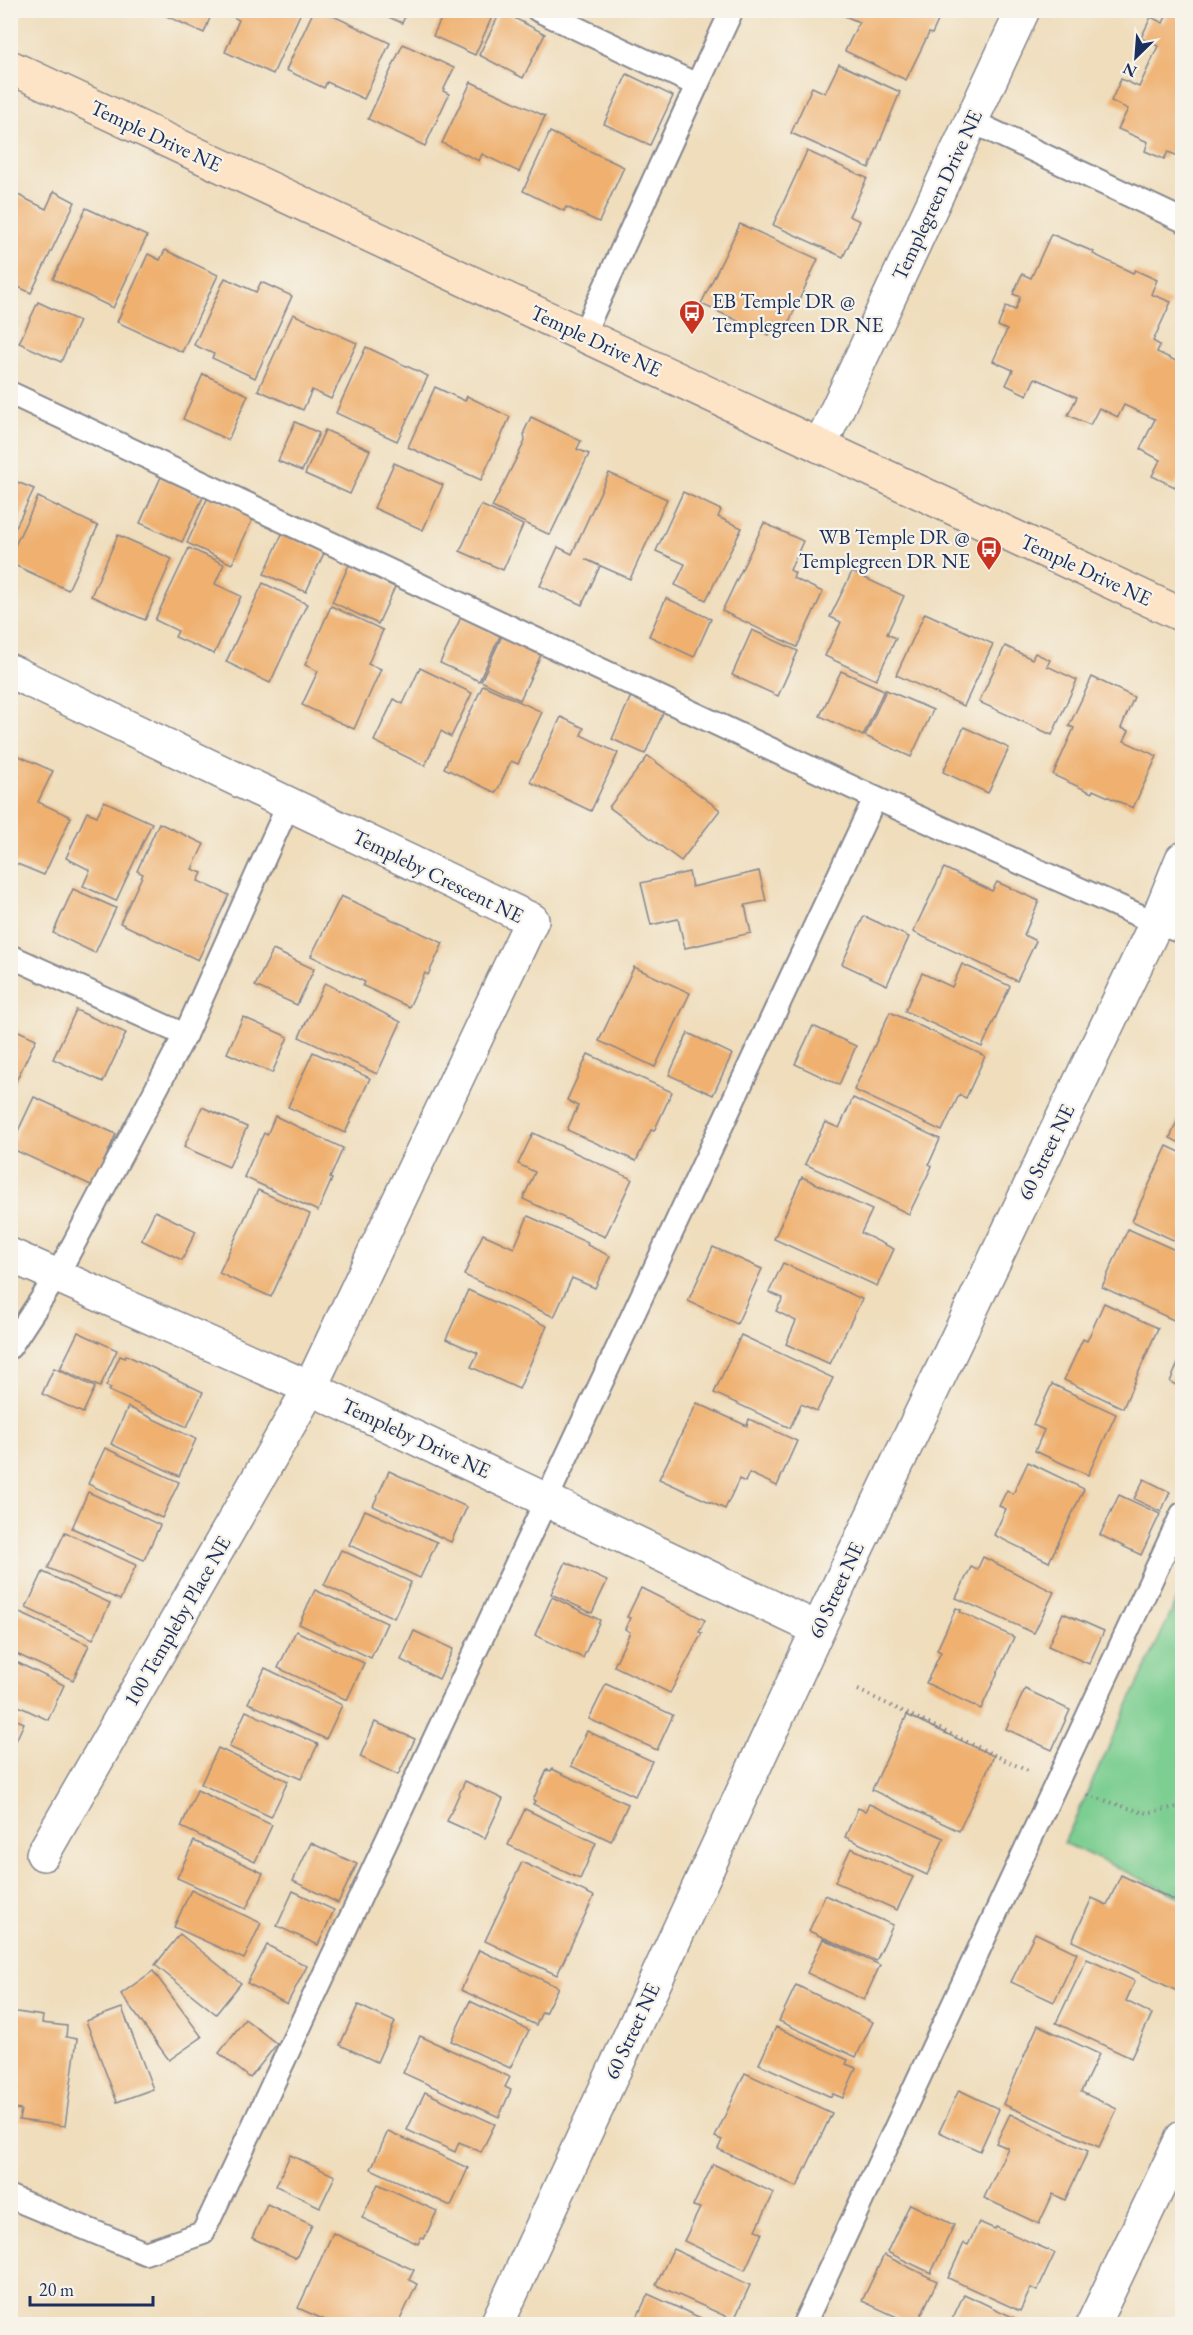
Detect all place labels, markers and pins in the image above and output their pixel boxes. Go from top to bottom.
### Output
place label: EB Temple DR @ Templegreen DR NE [712,287,883,338]
bus stop icon: EB Temple DR @ Templegreen DR NE [677,298,707,336]
place label: WB Temple DR @ Templegreen DR NE [799,523,970,574]
bus stop icon: WB Temple DR @ Templegreen DR NE [974,534,1004,572]

